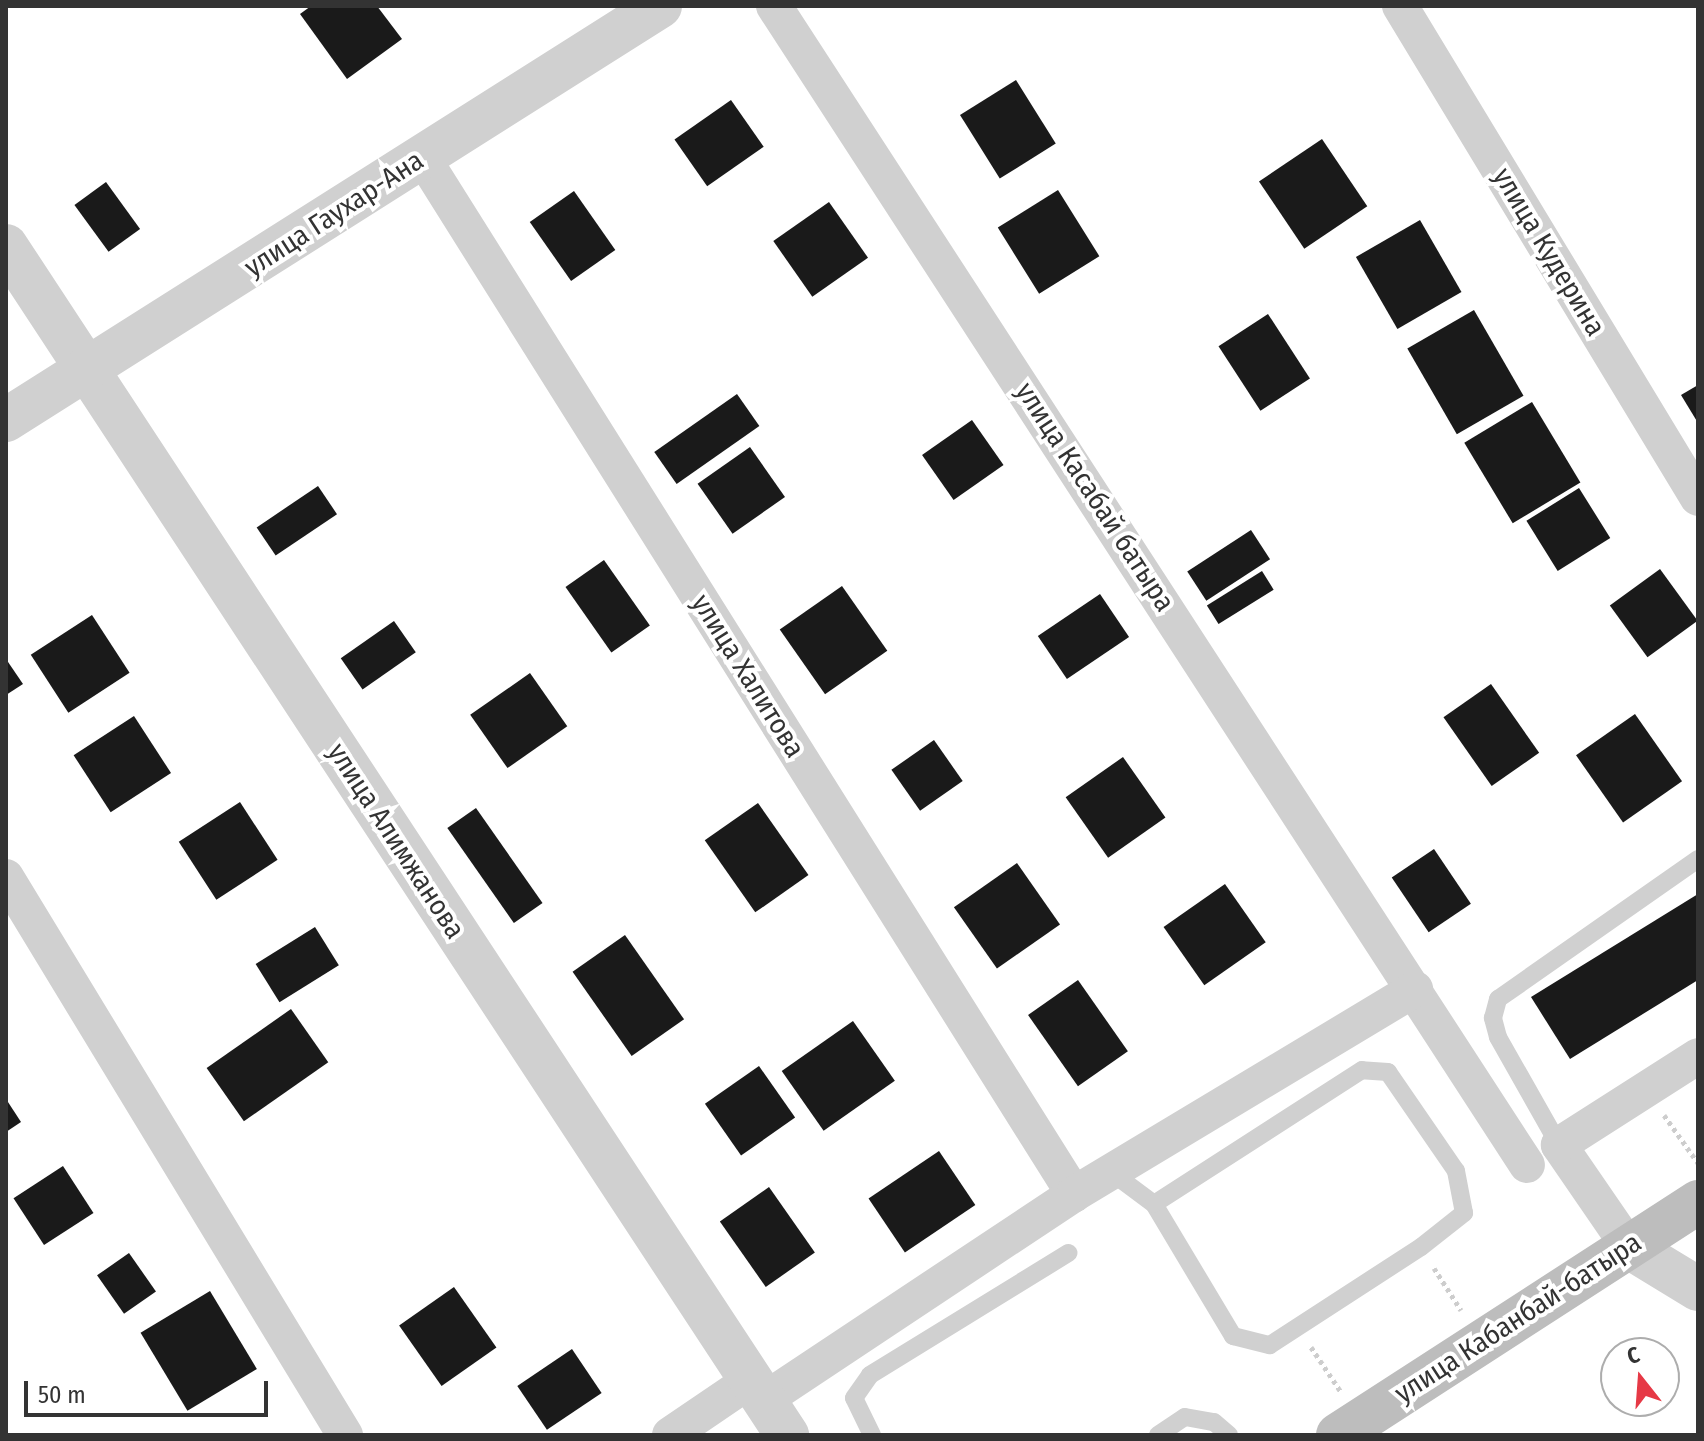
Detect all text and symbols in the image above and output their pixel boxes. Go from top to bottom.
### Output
street label: улица Гаухар-Ана [238,144,430,284]
street label: улица Кудерина [1486,162,1612,342]
street label: улица Касабай батыра [1008,376,1182,618]
street label: улица Халитова [684,588,812,764]
street label: улица Алимжанова [320,737,472,945]
street label: улица Кабанбай-батыра [1388,1226,1648,1410]
north arrow [1600,1337,1680,1417]
text: С [1624,1341,1643,1370]
scale bar [28,1365,272,1415]
text: 50 m [38,1381,86,1409]

